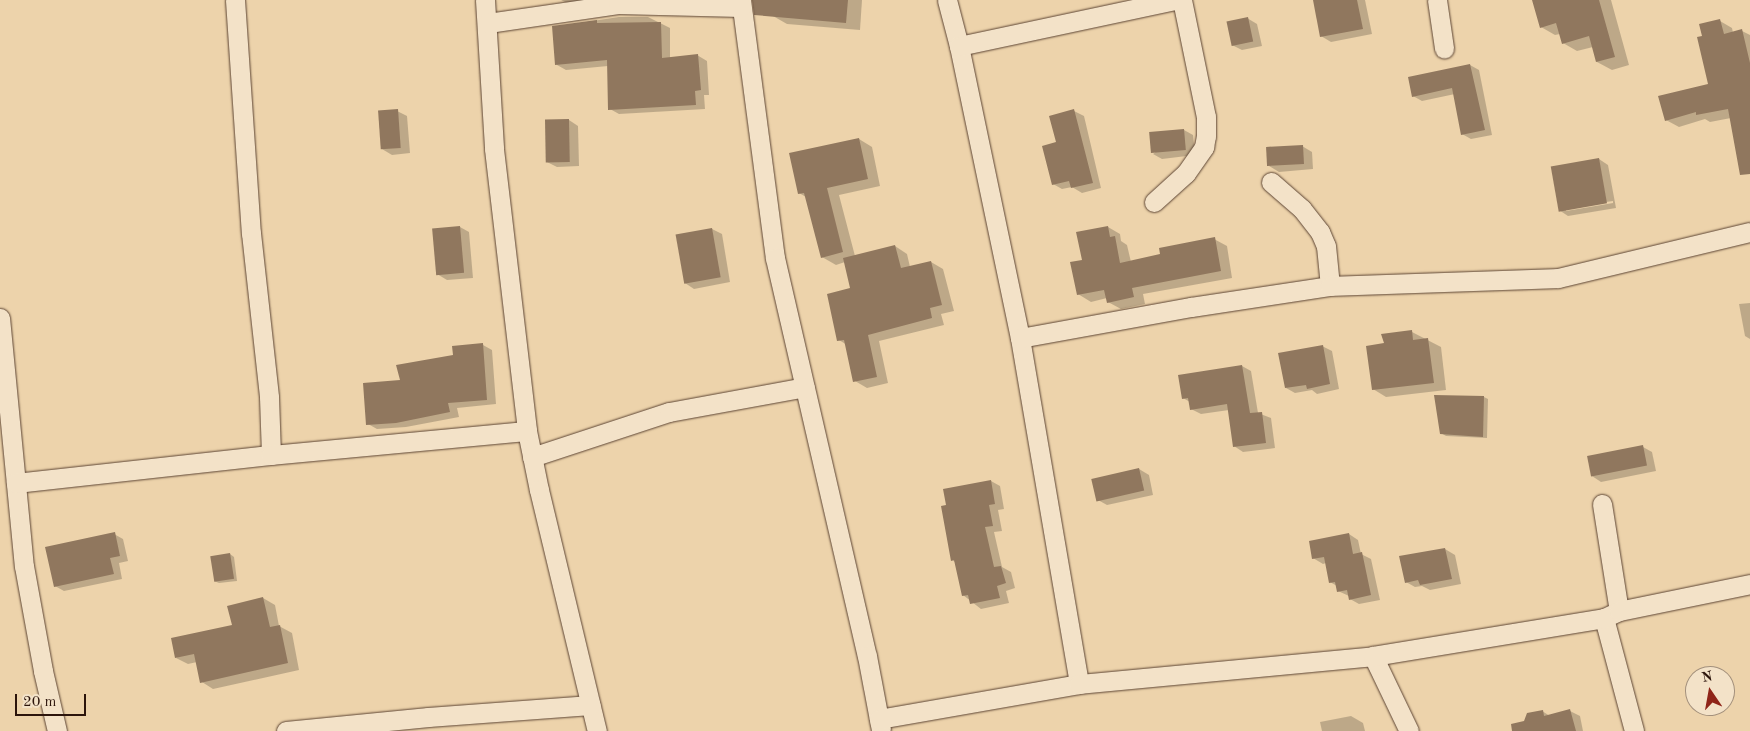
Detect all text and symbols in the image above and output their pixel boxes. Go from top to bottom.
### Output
north arrow [1685,666,1735,716]
text: N [1700,669,1714,685]
scale bar [18,684,89,716]
text: 20 m [23,695,57,710]

